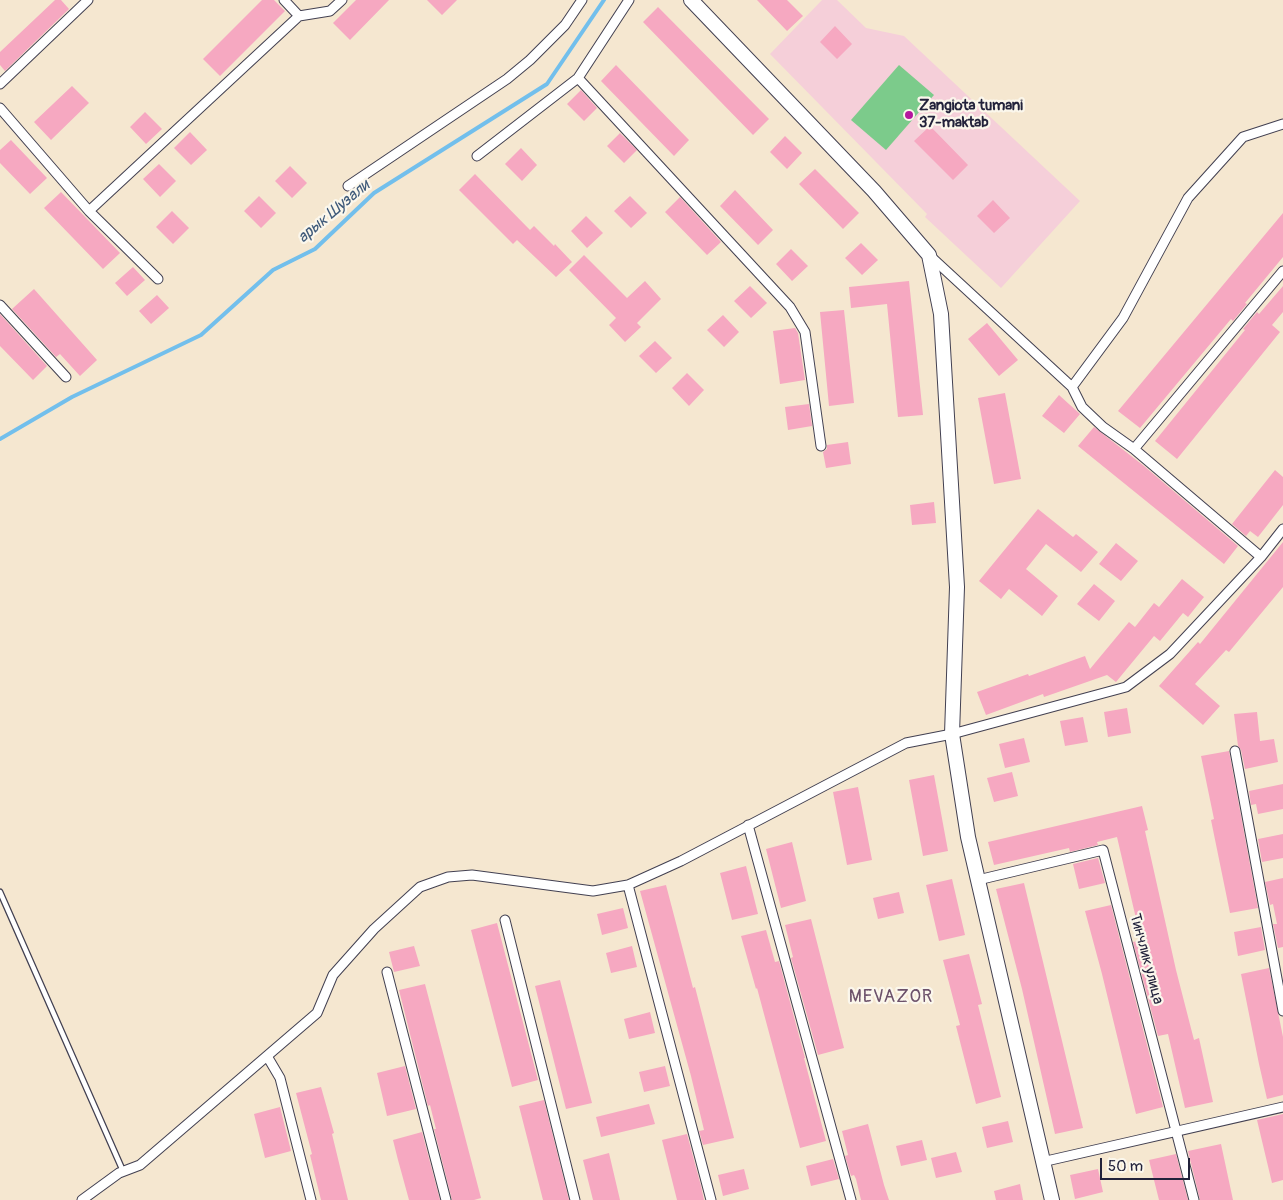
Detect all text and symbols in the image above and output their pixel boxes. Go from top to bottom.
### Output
place label: Zangiota tumani 37-maktab [919,97,1023,132]
marker: Zangiota tumani 37-maktab [903,109,915,121]
water label: арык Шузали [294,176,374,248]
street label: Тинчлик улица [1125,912,1167,1006]
district label: MEVAZOR [848,986,934,1008]
scale bar [1103,1148,1193,1180]
text: 50 m [1108,1157,1143,1176]

